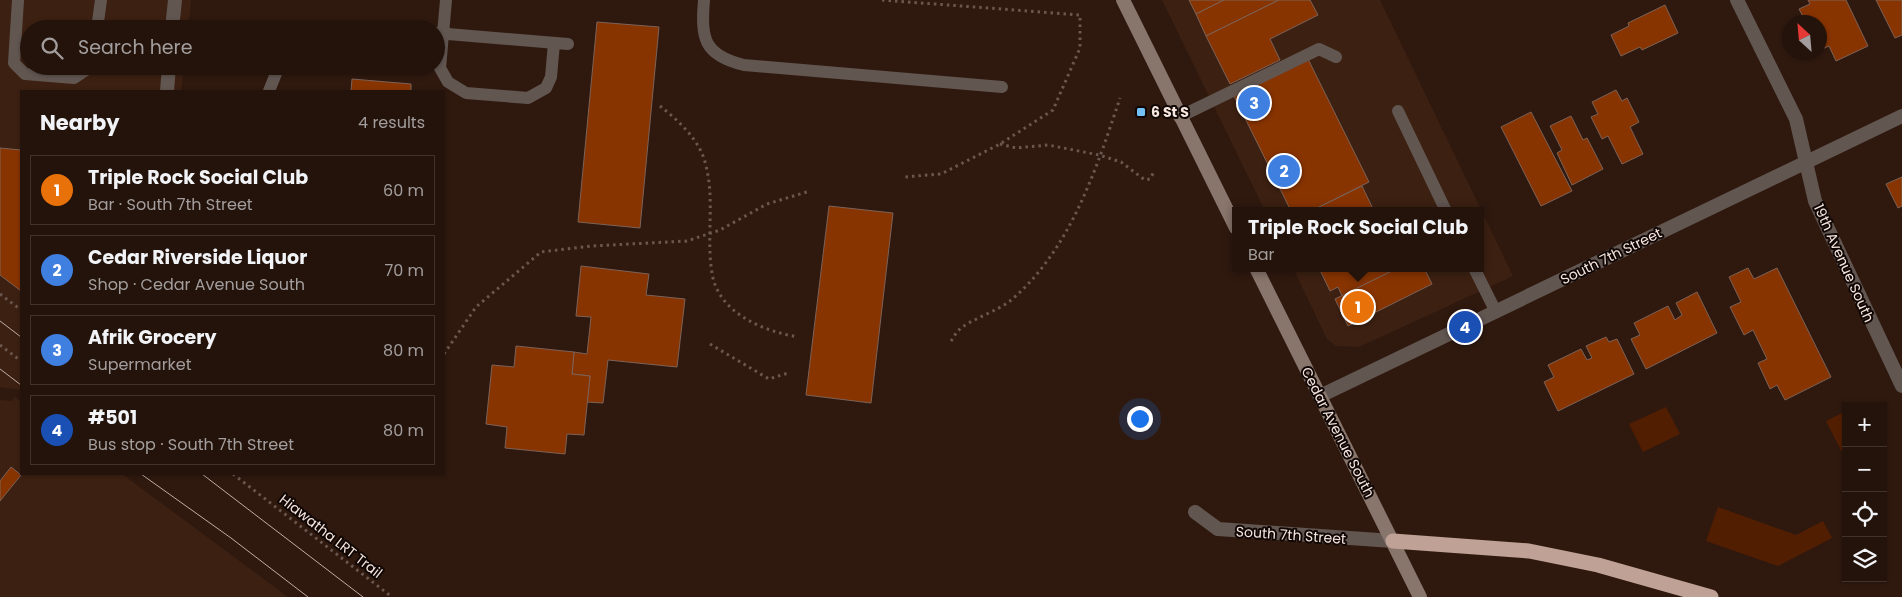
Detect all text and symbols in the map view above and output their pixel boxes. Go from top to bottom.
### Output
north arrow [1782,15,1827,60]
search box [20,20,445,75]
icon: search [38,34,66,62]
text: Search here [78,34,192,61]
pin: 3 [1238,84,1270,122]
place label: 6 St S [1151,102,1189,122]
marker: 6 St S [1135,106,1147,118]
text: Nearby [40,108,120,137]
text: 4 results [358,111,425,134]
pin: 2 [1268,152,1300,190]
text: Triple Rock Social Club [88,164,308,191]
text: 1 [54,179,60,202]
text: 60 m [383,179,424,202]
text: Bar · South 7th Street [88,193,253,216]
street label: 19th Avenue South [1809,201,1879,325]
popup [1232,207,1484,272]
text: Triple Rock Social Club [1248,214,1468,241]
street label: South 7th Street [1557,223,1665,289]
text: Bar [1248,243,1275,266]
text: Cedar Riverside Liquor [88,244,307,271]
text: 2 [52,259,62,282]
text: 70 m [384,259,424,282]
text: Shop · Cedar Avenue South [88,273,305,296]
pin: 1 [1342,288,1374,326]
pin: 4 [1449,308,1481,346]
text: Afrik Grocery [88,324,216,351]
text: 3 [52,339,62,362]
text: 80 m [383,339,424,362]
text: Supermarket [88,353,192,376]
street label: Cedar Avenue South [1296,363,1380,501]
map controls [1842,402,1887,582]
button: + [1842,402,1887,447]
text: #501 [88,404,137,431]
your location [1127,406,1153,432]
text: 4 [52,419,62,442]
text: 80 m [383,419,424,442]
text: Bus stop · South 7th Street [88,433,294,456]
button: − [1842,447,1887,492]
street label: Hiawatha LRT Trail [275,489,387,583]
button: locate [1842,492,1887,537]
street label: South 7th Street [1235,521,1347,549]
button: layers [1842,537,1887,582]

